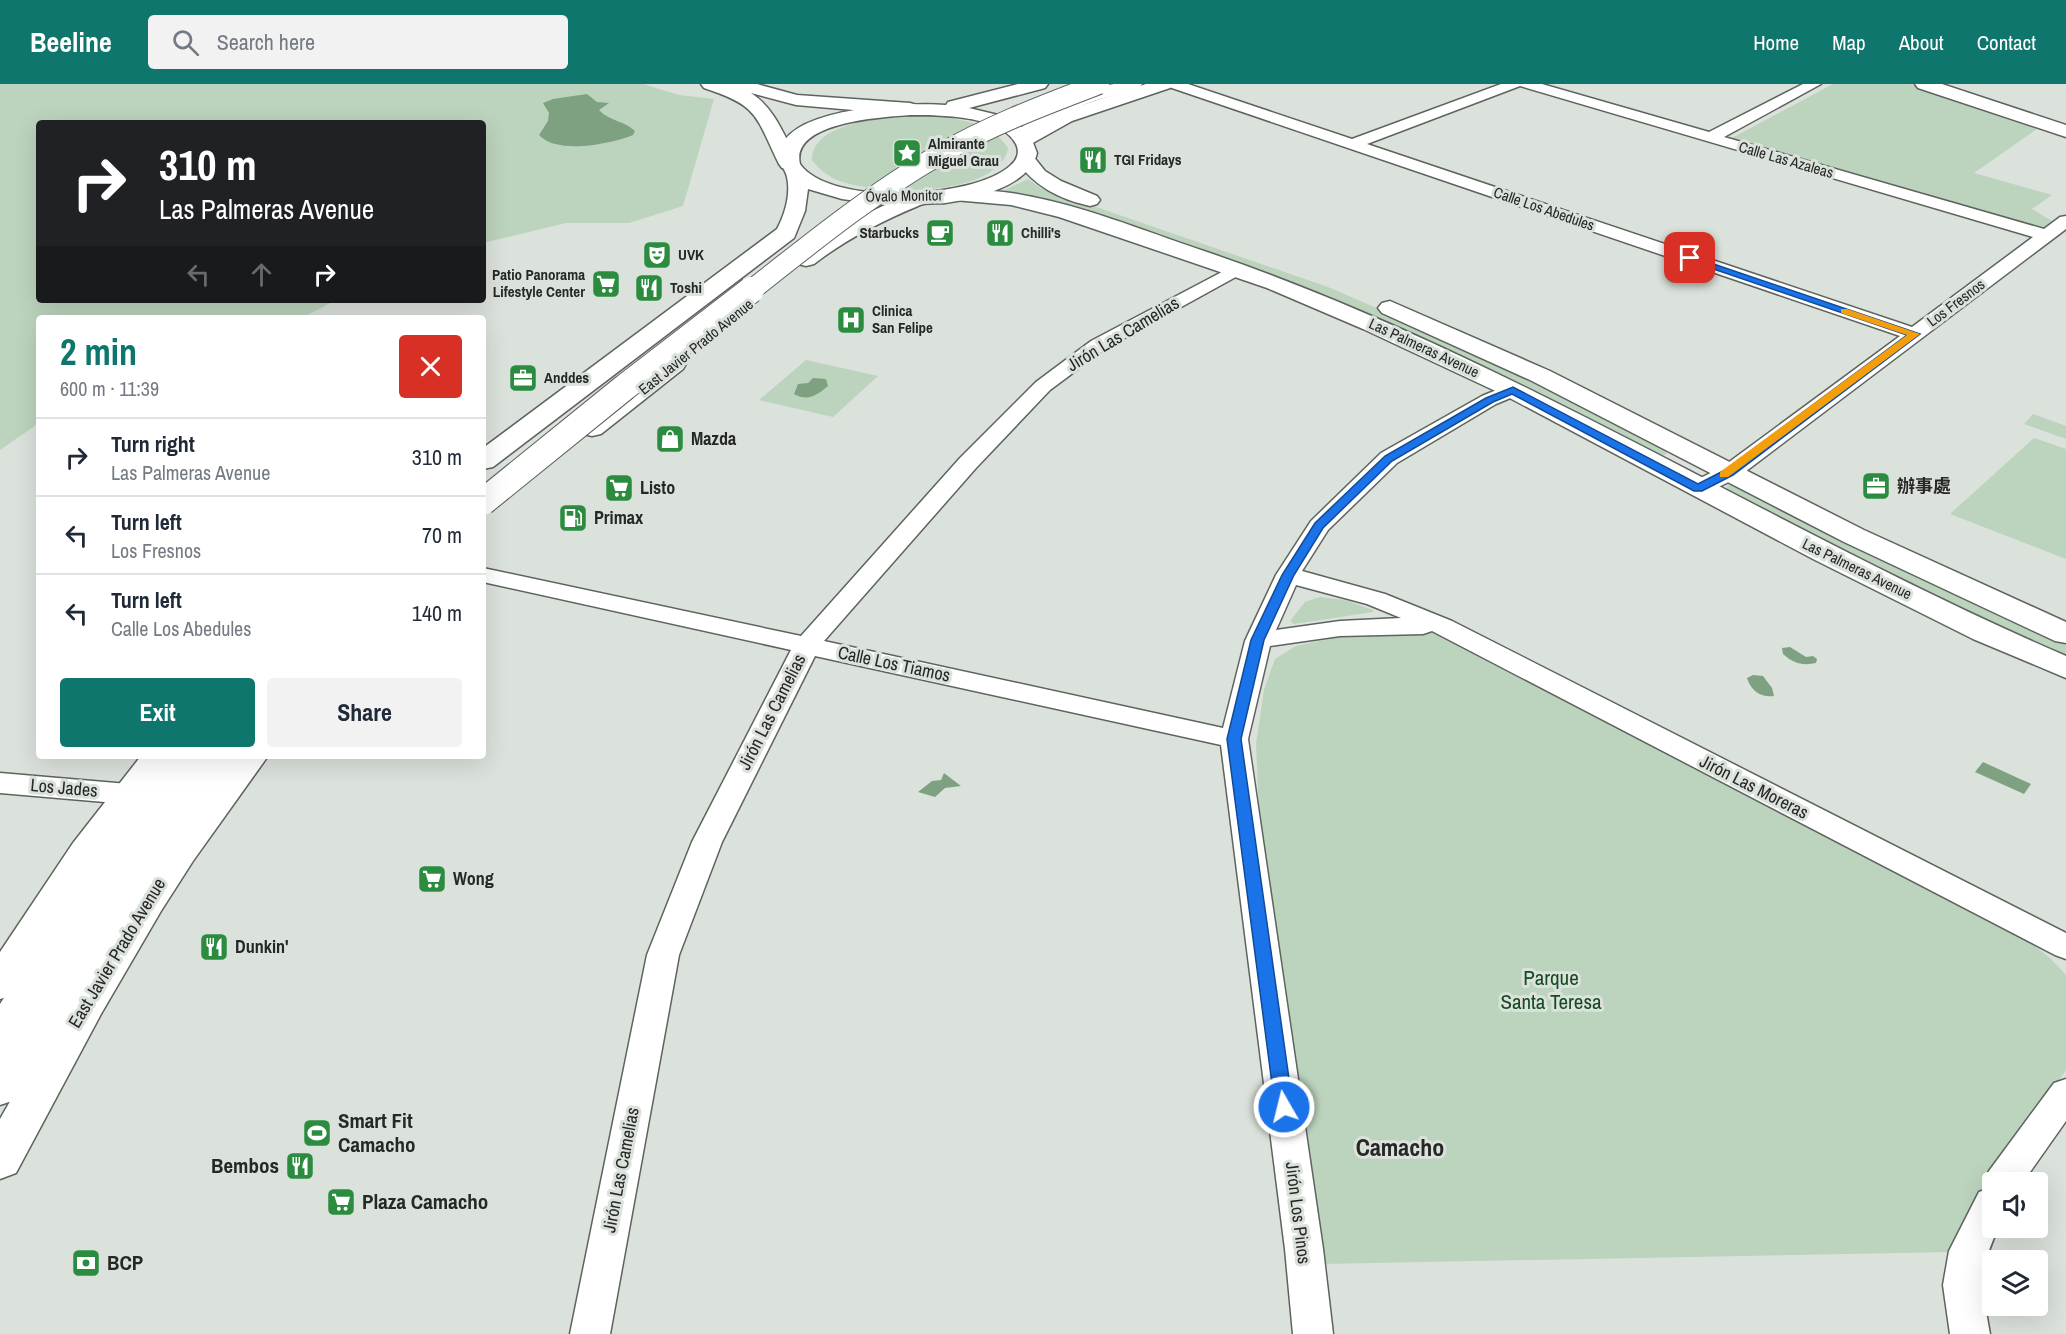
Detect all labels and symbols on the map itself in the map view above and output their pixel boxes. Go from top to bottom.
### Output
place label: Almirante Miguel Grau [928,133,999,171]
street label: Calle Las Azaleas [1736,136,1836,183]
place icon: Almirante Miguel Grau [891,137,923,169]
restaurant icon: TGI Fridays [1077,144,1109,176]
place label: TGI Fridays [1114,149,1182,170]
street label: Calle Los Abedules [1491,181,1597,236]
street label: Óvalo Monitor [865,184,943,207]
cafe icon: Starbucks [924,217,956,249]
restaurant icon: Chilli's [984,217,1016,249]
place label: Starbucks [860,222,919,243]
place label: Chilli's [1021,222,1061,243]
pin [1664,232,1715,283]
theatre icon: UVK [641,239,673,271]
place label: UVK [678,244,704,265]
place label: Patio Panorama Lifestyle Center [492,264,585,302]
supermarket icon: Patio Panorama Lifestyle Center [590,268,622,300]
restaurant icon: Toshi [633,272,665,304]
street label: Los Fresnos [1922,274,1989,331]
place label: Toshi [670,277,702,298]
street label: Jirón Las Camelias [1062,290,1184,377]
street label: East Javier Prado Avenue [634,294,758,399]
place label: Clinica San Felipe [872,300,933,338]
hospital icon: Clinica San Felipe [835,304,867,336]
street label: Las Palmeras Avenue [1366,313,1483,382]
office icon: Anddes [507,362,539,394]
place label: Anddes [544,367,589,388]
shop icon: Mazda [654,423,686,455]
place label: Mazda [691,426,737,451]
office icon: 辦事處 [1860,470,1892,502]
supermarket icon: Listo [603,472,635,504]
place label: 辦事處 [1897,473,1951,498]
place label: Listo [640,475,675,500]
fuel station icon: Primax [557,502,589,534]
place label: Primax [594,505,644,530]
street label: Las Palmeras Avenue [1799,533,1916,604]
street label: Calle Los Tiamos [836,639,953,688]
street label: Jirón Las Camelias [732,649,812,774]
street label: Jirón Las Moreras [1696,748,1813,825]
street label: Los Jades [29,772,99,803]
supermarket icon: Wong [416,863,448,895]
place label: Wong [453,866,494,891]
street label: East Javier Prado Avenue [62,873,171,1032]
restaurant icon: Dunkin' [198,931,230,963]
place label: Dunkin' [235,934,289,959]
park label: Parque Santa Teresa [1500,963,1602,1016]
position arrow [1252,1075,1316,1139]
street label: Jirón Las Camelias [596,1105,645,1235]
place label: Smart Fit Camacho [338,1106,416,1159]
sports icon: Smart Fit Camacho [301,1117,333,1149]
district label: Camacho [1356,1131,1444,1163]
restaurant icon: Bembos [284,1150,316,1182]
place label: Bembos [211,1151,279,1180]
street label: Jirón Los Pinos [1280,1161,1317,1265]
supermarket icon: Plaza Camacho [325,1186,357,1218]
place label: Plaza Camacho [362,1187,488,1216]
bank icon: BCP [70,1247,102,1279]
place label: BCP [107,1248,143,1277]

